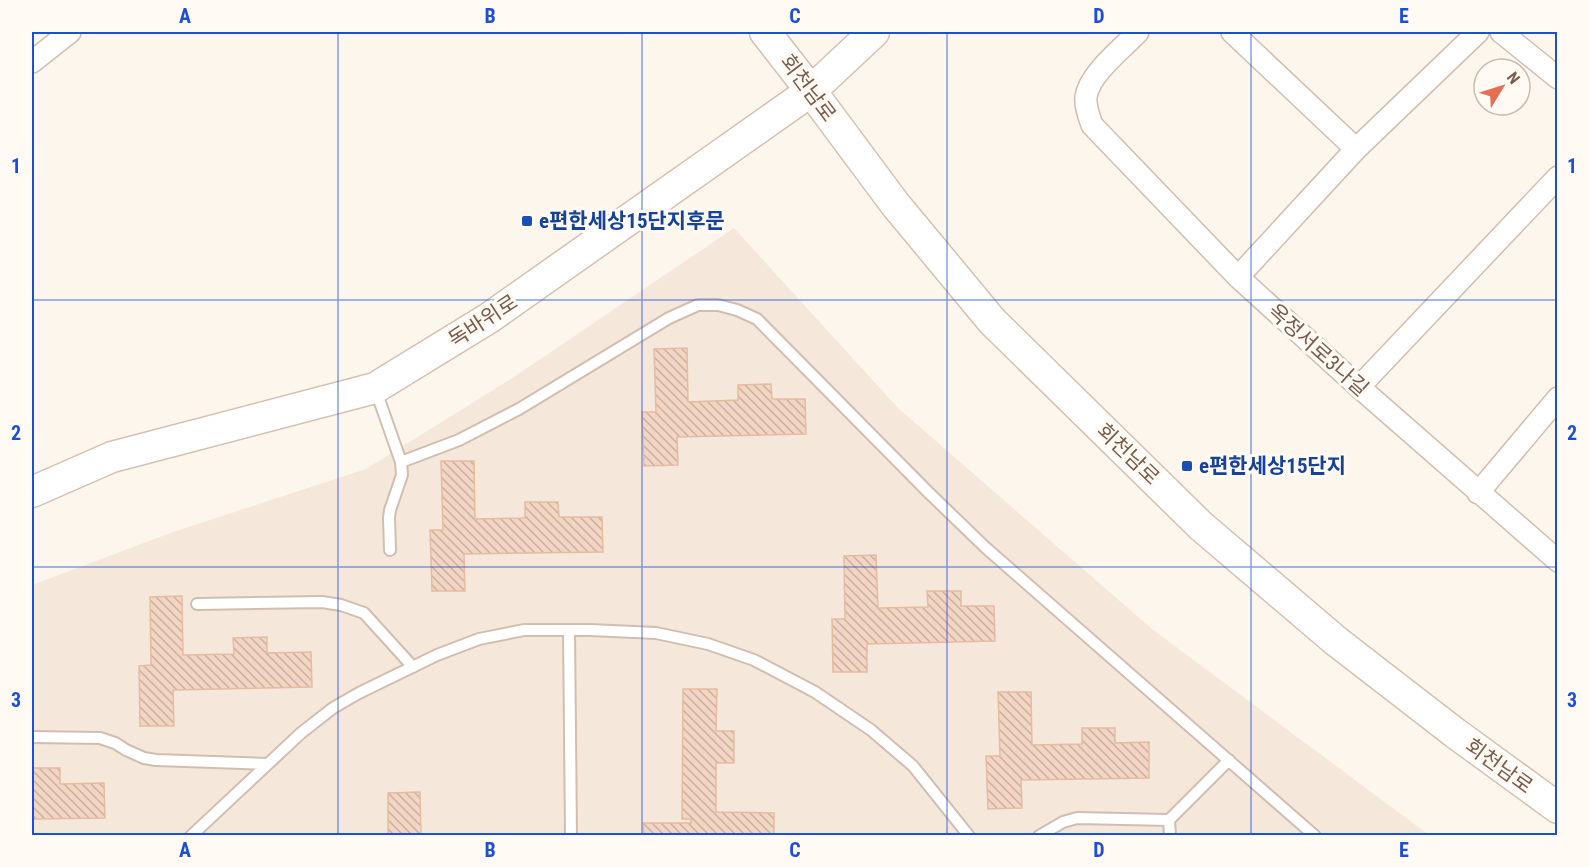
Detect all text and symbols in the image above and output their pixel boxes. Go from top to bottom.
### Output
text: A [179,4,191,28]
text: B [484,4,496,28]
text: C [789,4,801,28]
text: D [1093,4,1105,28]
text: E [1399,4,1409,28]
street label: 회천남로 [775,50,841,126]
north arrow [1472,57,1532,117]
text: N [1503,68,1524,88]
text: 1 [11,154,21,178]
text: 1 [1567,154,1577,178]
place label: e편한세상15단지후문 [539,209,725,233]
marker: e편한세상15단지후문 [520,214,534,228]
street label: 독바위로 [444,290,522,352]
street label: 옥정서로3나길 [1263,299,1373,401]
street label: 회천남로 [1092,419,1164,489]
text: 2 [11,421,21,445]
text: 2 [1567,421,1577,445]
place label: e편한세상15단지 [1199,454,1346,478]
marker: e편한세상15단지 [1180,459,1194,473]
text: 3 [11,688,21,712]
text: 3 [1567,688,1577,712]
street label: 회천남로 [1461,734,1537,798]
text: A [179,838,191,862]
text: B [484,838,496,862]
text: C [789,838,801,862]
text: D [1093,838,1105,862]
text: E [1399,838,1409,862]

